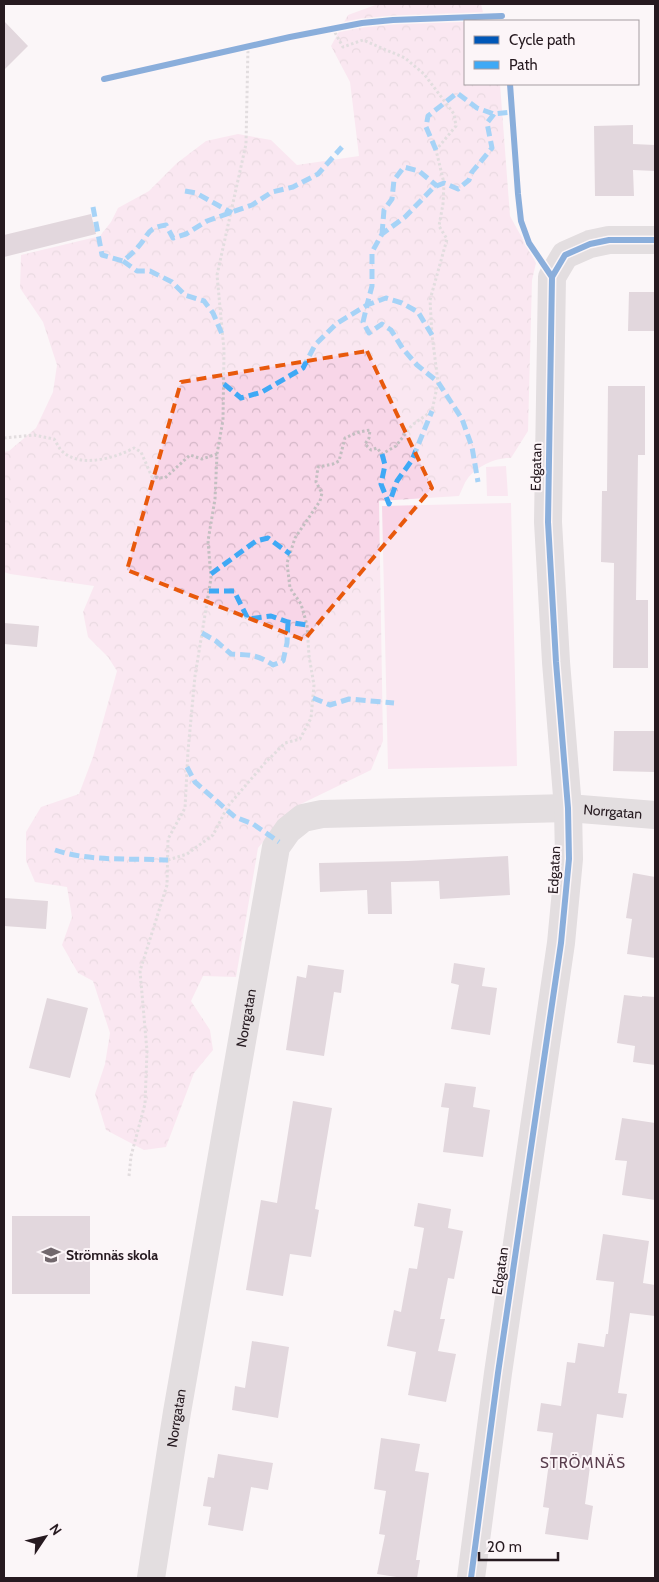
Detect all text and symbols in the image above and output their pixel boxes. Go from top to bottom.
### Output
legend [464,20,639,85]
text: Cycle path [509,31,575,49]
text: Path [509,56,538,74]
street label: Edgatan [527,443,545,491]
street label: Norrgatan [583,800,643,823]
street label: Edgatan [544,845,564,895]
street label: Norrgatan [232,987,260,1049]
school or university icon: Strömnäs skola [40,1244,62,1266]
place label: Strömnäs skola [66,1246,158,1264]
street label: Edgatan [488,1246,512,1296]
street label: Norrgatan [163,1387,190,1448]
district label: STRÖMNÄS [540,1454,626,1472]
north arrow [20,1512,70,1562]
text: N [45,1520,66,1539]
scale bar [479,1530,558,1562]
text: 20 m [487,1538,522,1556]

